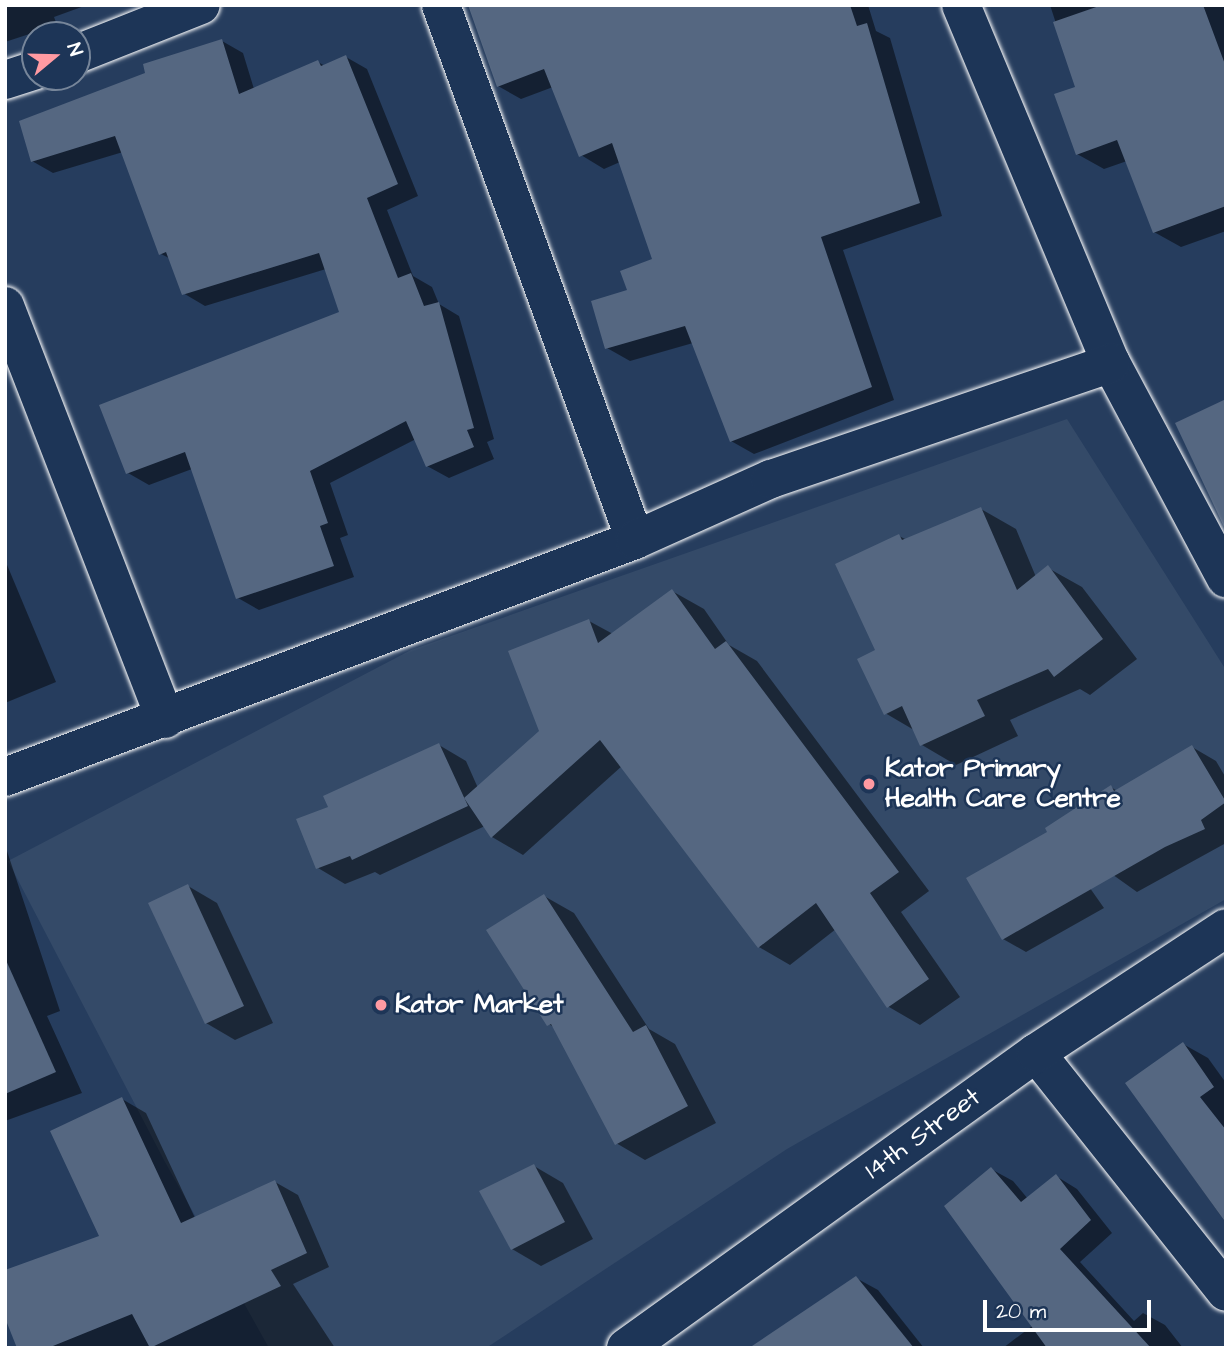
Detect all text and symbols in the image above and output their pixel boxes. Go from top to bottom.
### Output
north arrow [21,21,91,91]
text: N [60,40,89,60]
place label: Kator Primary Health Care Centre [885,753,1121,814]
marker: Kator Primary Health Care Centre [859,774,879,794]
place label: Kator Market [395,989,563,1021]
marker: Kator Market [373,997,389,1013]
street label: 14th Street [859,1082,987,1186]
scale bar [986,1286,1154,1330]
text: 20 m [996,1297,1046,1326]

